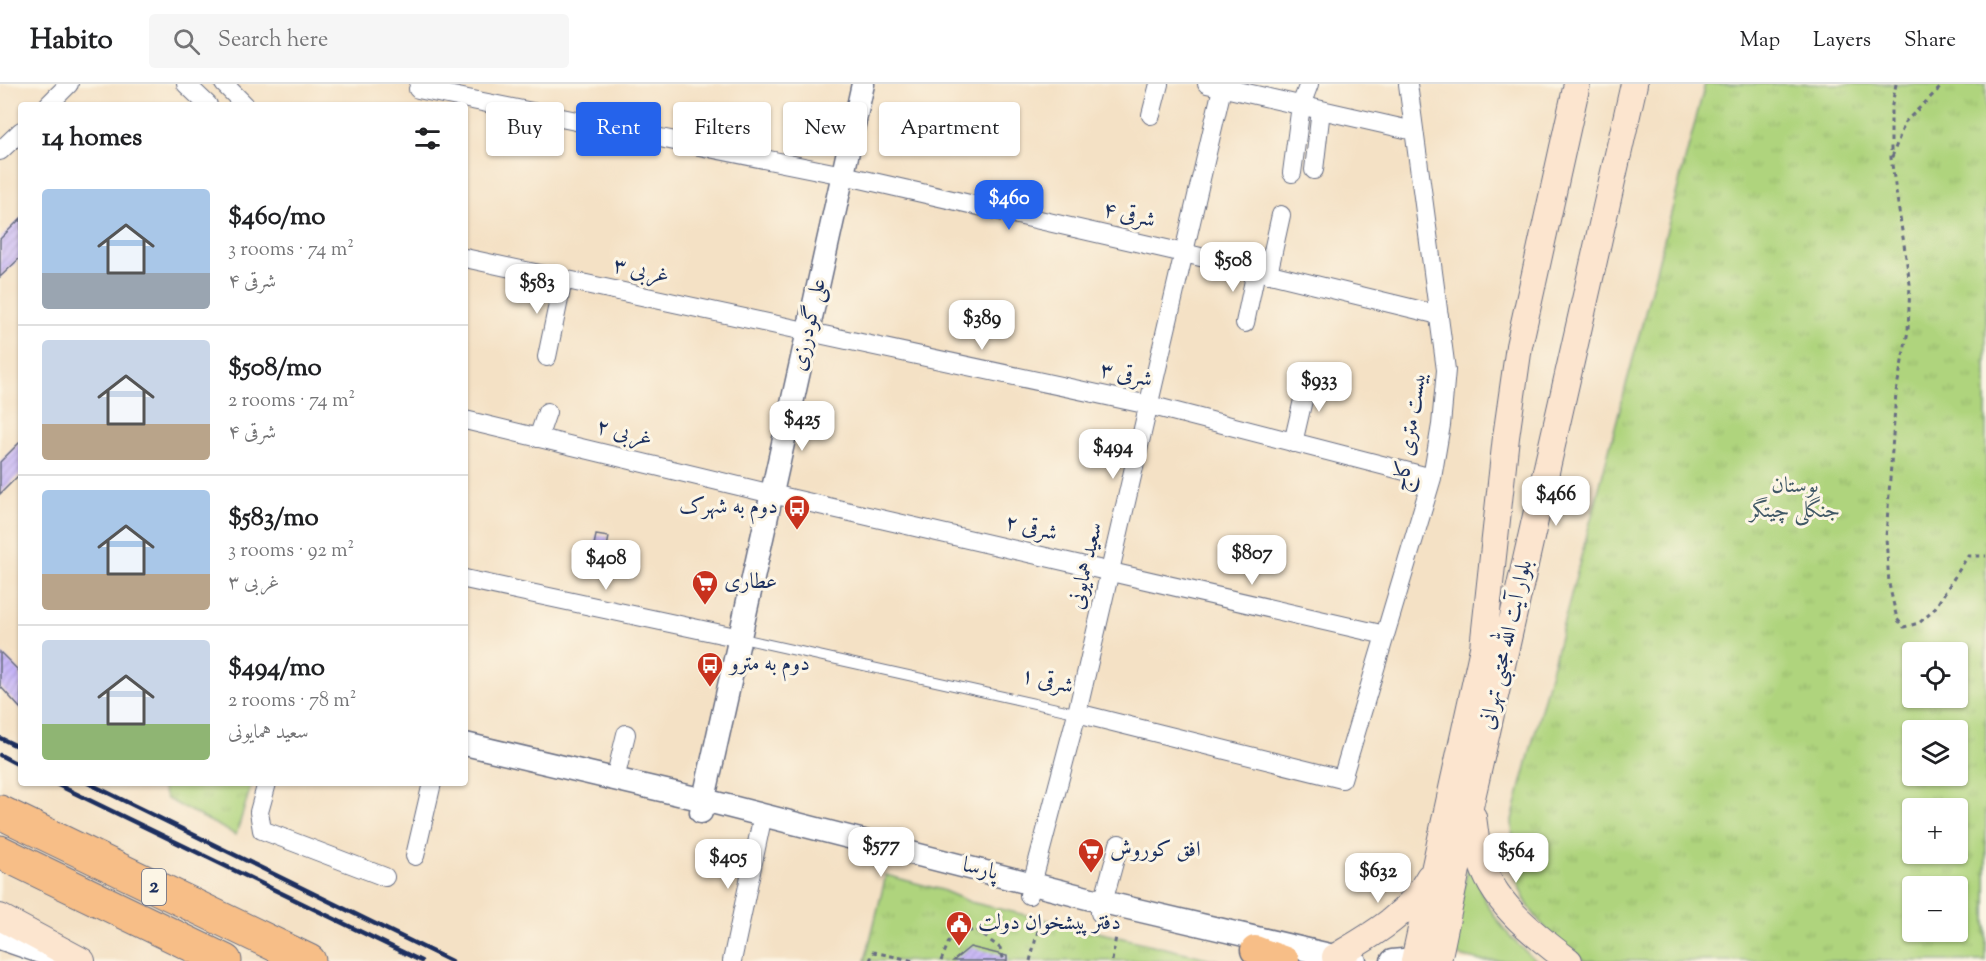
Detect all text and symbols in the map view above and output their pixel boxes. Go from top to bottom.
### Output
search box [149,14,569,68]
text: Habito [30,21,113,61]
icon: search [170,25,203,58]
text: Search here [218,25,328,57]
text: Map [1740,26,1780,56]
text: Layers [1813,26,1871,56]
text: Share [1904,26,1956,56]
chip: Buy [486,102,564,156]
chip: Rent [576,102,661,156]
chip: Filters [673,102,771,156]
chip: New [783,102,867,156]
chip: Apartment [879,102,1020,156]
text: 14 homes [42,120,142,157]
icon: filters [411,122,444,155]
pin: $460 [973,180,1045,231]
text: $460 [988,185,1030,214]
street label: ۴ شرقی [1100,194,1158,238]
text: $460/mo [228,199,325,236]
icon: home [90,213,162,285]
text: 3 rooms · 74 m² [228,236,354,265]
pin: $508 [1197,242,1269,293]
text: $508 [1214,247,1252,276]
street label: ۳ غربی [610,250,672,294]
pin: $583 [501,264,573,315]
text: ۴ شرقی [228,268,276,297]
text: $583 [519,269,555,298]
street label: علی گودرزی [784,275,836,375]
pin: $389 [946,300,1018,351]
text: $389 [963,305,1001,334]
text: $508/mo [228,350,322,387]
street label: ۳ شرقی [1097,355,1155,397]
pin: $933 [1283,362,1355,413]
icon: home [90,364,162,436]
text: $933 [1301,367,1337,396]
street label: بیست متری کاج [1386,370,1437,494]
text: 2 rooms · 74 m² [228,387,355,416]
pin: $425 [766,401,838,452]
text: $425 [784,406,820,435]
street label: ۲ غربی [593,412,655,456]
text: ۴ شرقی [228,419,276,448]
pin: $494 [1077,429,1149,480]
text: $494 [1093,434,1133,463]
park label: بوستان جنگلی چیتگر [1748,471,1840,528]
pin: $466 [1520,476,1592,527]
text: $466 [1536,481,1576,510]
place label: دوم به شهرک [679,492,778,525]
bus stop icon: دوم به شهرک [782,493,812,531]
text: $583/mo [228,500,319,537]
street label: ۲ شرقی [1002,507,1060,551]
icon: home [90,514,162,586]
street label: سعید همایونی [1061,519,1113,613]
pin: $807 [1216,535,1288,586]
text: 3 rooms · 92 m² [228,537,354,566]
pin: $408 [570,540,642,591]
text: $807 [1231,540,1273,569]
text: $408 [585,545,627,574]
street label: بلوار آیت الله مجتبی تهرانی [1468,556,1542,733]
place label: عطاری [724,567,777,599]
supermarket icon: عطاری [690,568,720,606]
text: ۳ غربی [228,569,279,598]
map controls [1902,642,1968,942]
button: locate [1902,642,1968,708]
place label: دوم به مترو [728,649,810,682]
text: $494/mo [228,650,325,687]
bus stop icon: دوم به مترو [695,650,725,688]
street label: ۱ شرقی [1018,660,1076,704]
icon: home [90,664,162,736]
text: 2 rooms · 78 m² [228,687,357,716]
text: سعید همایونی [228,719,309,748]
button: layers [1902,720,1968,786]
button: + [1902,798,1968,864]
pin: $577 [845,827,917,878]
text: $577 [862,832,900,861]
pin: $564 [1480,833,1552,884]
place label: افق کوروش [1110,835,1201,867]
supermarket icon: افق کوروش [1076,836,1106,874]
text: $564 [1497,838,1535,867]
pin: $405 [692,839,764,890]
text: $405 [709,844,747,873]
street label: پارسا [959,850,1003,890]
pin: $632 [1342,853,1414,904]
text: $632 [1359,858,1397,887]
road number: 2 [142,869,166,905]
button: − [1902,876,1968,942]
place label: دفتر پیشخوان دولت [978,908,1121,940]
public building icon: دفتر پیشخوان دولت [944,909,974,947]

